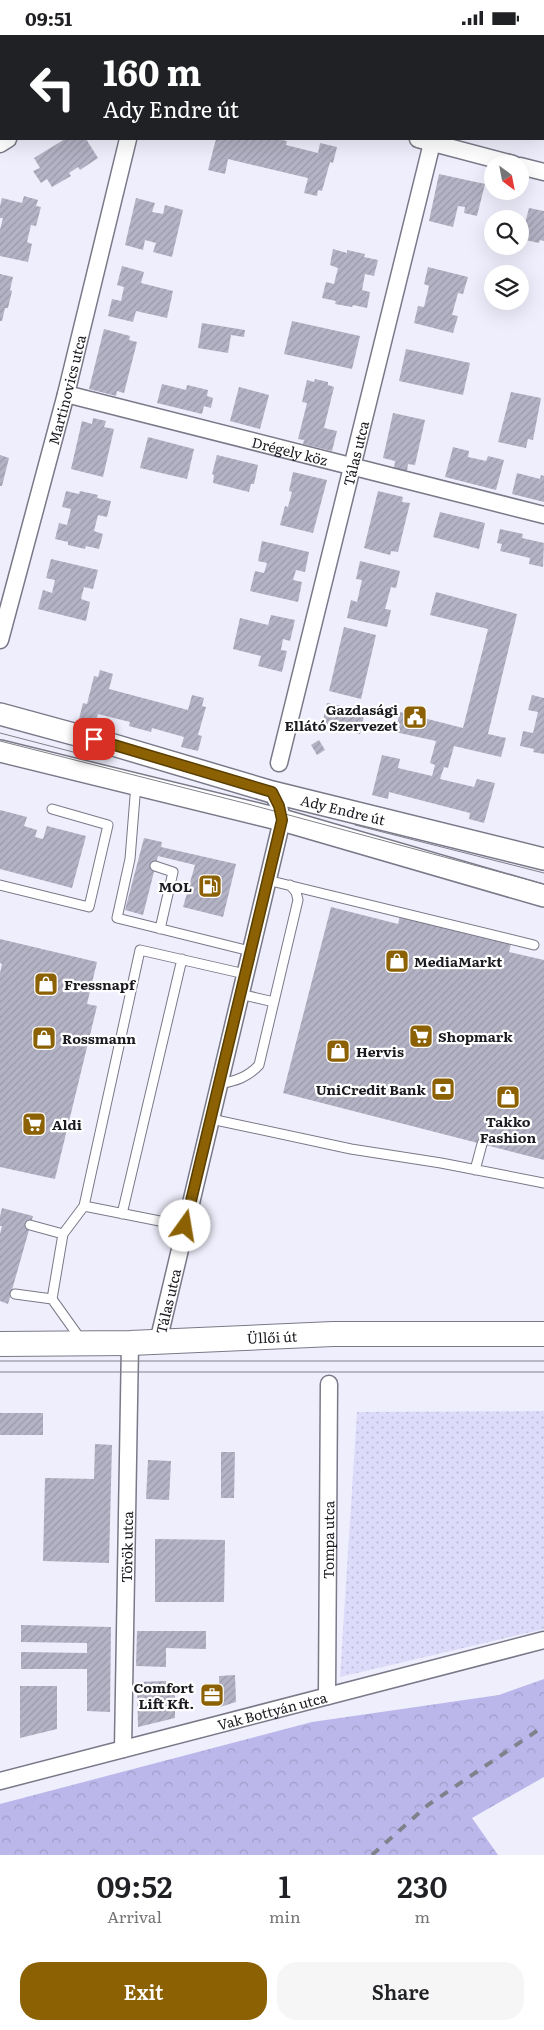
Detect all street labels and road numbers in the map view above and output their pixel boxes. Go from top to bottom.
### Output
street label: Martinovics utca [43,332,90,447]
street label: Tálas utca [338,418,373,488]
street label: Drégely köz [250,431,330,470]
street label: Ady Endre út [298,789,388,830]
street label: Tálas utca [150,1266,185,1336]
street label: Üllői út [246,1326,298,1348]
street label: Tompa utca [318,1500,338,1579]
street label: Török utca [116,1510,137,1583]
street label: Vak Bottyán utca [215,1687,330,1734]

